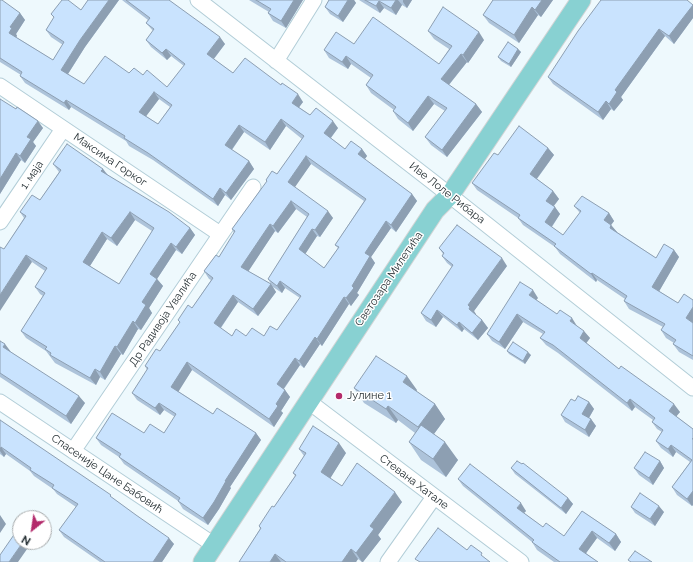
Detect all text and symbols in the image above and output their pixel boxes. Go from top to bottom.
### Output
street label: Максима Горког [71,131,149,189]
street label: 1. маја [18,158,46,192]
street label: Иве Лоле Рибара [407,159,487,227]
street label: Светозара Милетића [352,229,426,329]
street label: Др Радивоја Увалића [126,269,200,369]
place label: Јулине 1 [347,389,391,403]
marker: Јулине 1 [334,391,344,401]
street label: Спасеније Цане Бабовић [49,432,165,516]
street label: Стевана Хатале [377,452,451,512]
north arrow [12,510,52,550]
text: N [19,532,33,548]

